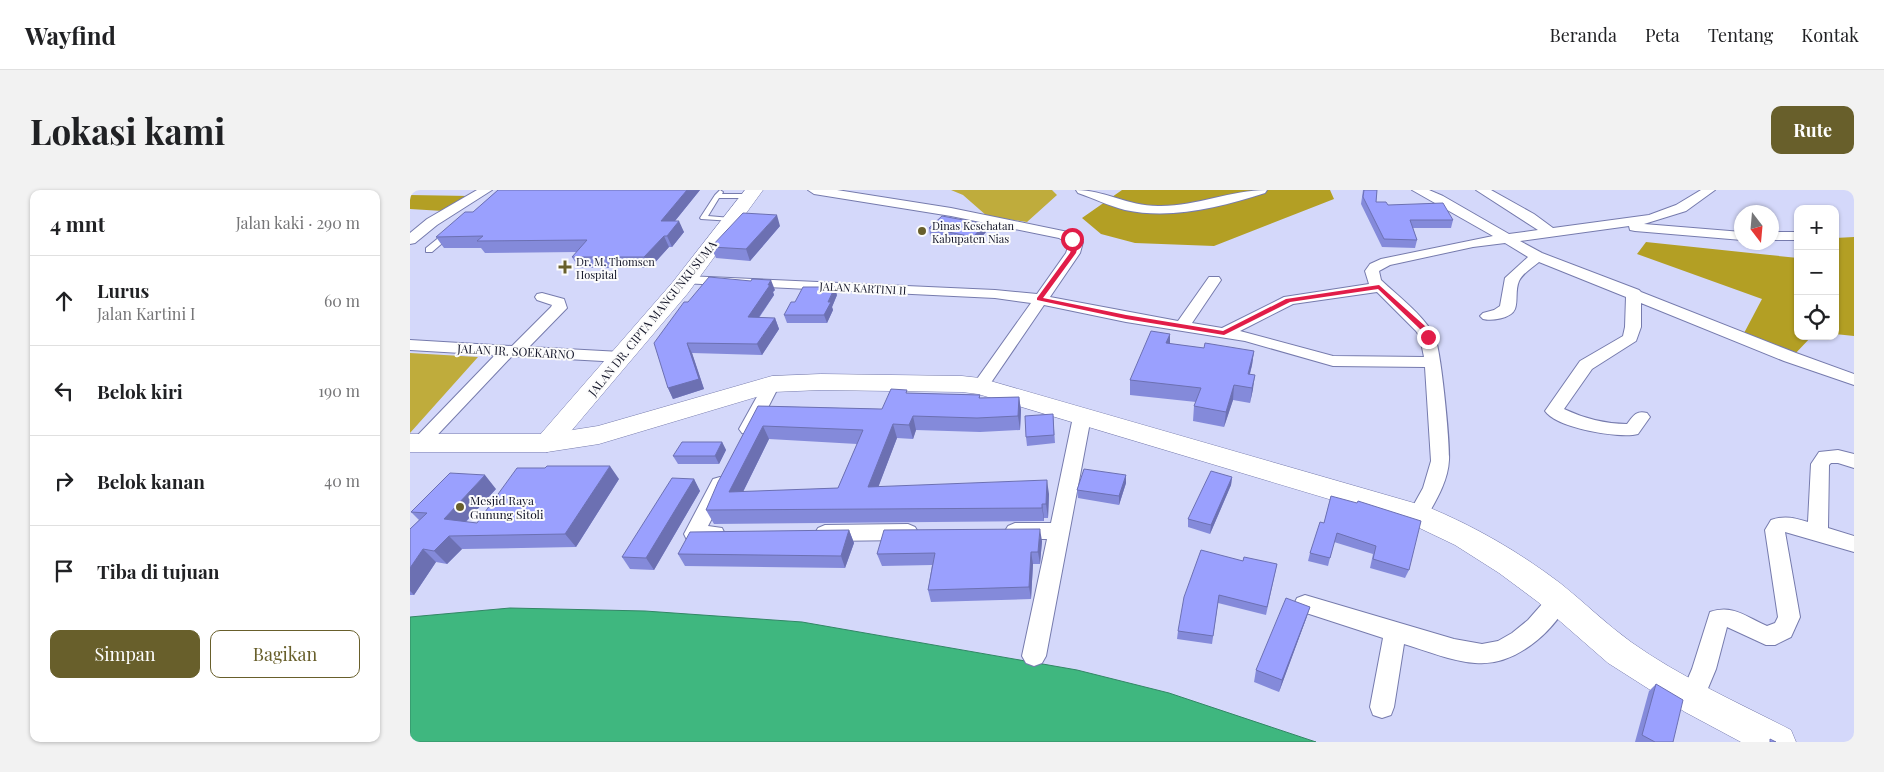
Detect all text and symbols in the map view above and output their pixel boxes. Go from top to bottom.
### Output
text: Wayfind [25,19,116,51]
text: Beranda [1549,23,1617,47]
text: Peta [1645,23,1680,47]
text: Tentang [1708,23,1773,47]
text: Kontak [1801,23,1859,47]
button: Rute [1771,106,1854,154]
text: Lokasi kami [30,107,225,154]
north arrow [1734,205,1779,250]
map controls [1794,205,1839,340]
button: + [1794,205,1839,250]
text: 4 mnt [50,209,105,237]
text: Jalan kaki · 290 m [236,212,360,233]
place label: Dinas Kesehatan Kabupaten Nias [932,218,1014,246]
marker: Dinas Kesehatan Kabupaten Nias [916,225,928,237]
route start [1061,228,1084,251]
street label: JALAN DR. CIPTA MANGUNKUSUMA [583,236,720,400]
button: − [1794,250,1839,295]
place label: Dr. M. Thomsen Hospital [576,254,655,282]
marker: Dr. M. Thomsen Hospital [558,260,572,274]
text: Lurus [97,277,149,303]
street label: JALAN KARTINI II [818,278,907,298]
icon: ahead [50,287,78,315]
text: 60 m [324,290,360,311]
button: locate [1794,295,1839,340]
text: Jalan Kartini I [97,303,195,324]
route end [1417,326,1440,349]
street label: JALAN IR. SOEKARNO [456,340,575,362]
icon: left [50,377,78,405]
text: Belok kiri [97,378,183,404]
text: 190 m [318,380,360,401]
icon: right [50,467,78,495]
text: Belok kanan [97,468,205,494]
text: 40 m [324,470,360,491]
place label: Mesjid Raya Gunung Sitoli [470,492,544,522]
marker: Mesjid Raya Gunung Sitoli [454,501,466,513]
icon: arrive [50,557,78,585]
text: Tiba di tujuan [97,558,219,584]
button: Simpan [50,630,200,678]
button: Bagikan [210,630,360,678]

